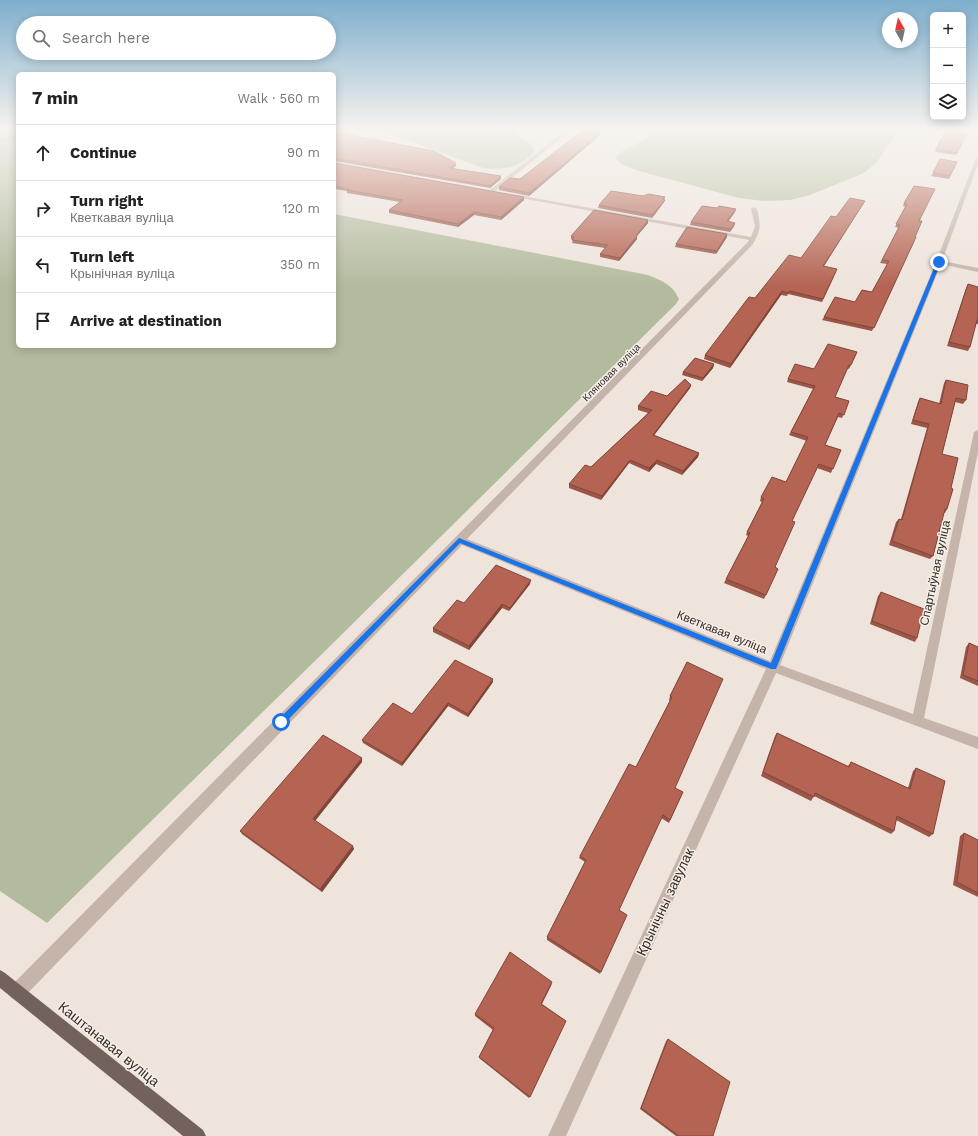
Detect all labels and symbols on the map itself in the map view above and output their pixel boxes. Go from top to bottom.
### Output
north arrow [882,12,918,48]
route end [930,253,948,271]
street label: Кляновая вуліца [580,341,643,403]
street label: Спартыўная вуліца [917,519,953,627]
street label: Кветкавая вуліца [675,608,769,657]
route start [272,713,290,731]
street label: Крынічны завулак [633,845,697,958]
street label: Каштанавая вуліца [55,998,163,1090]

